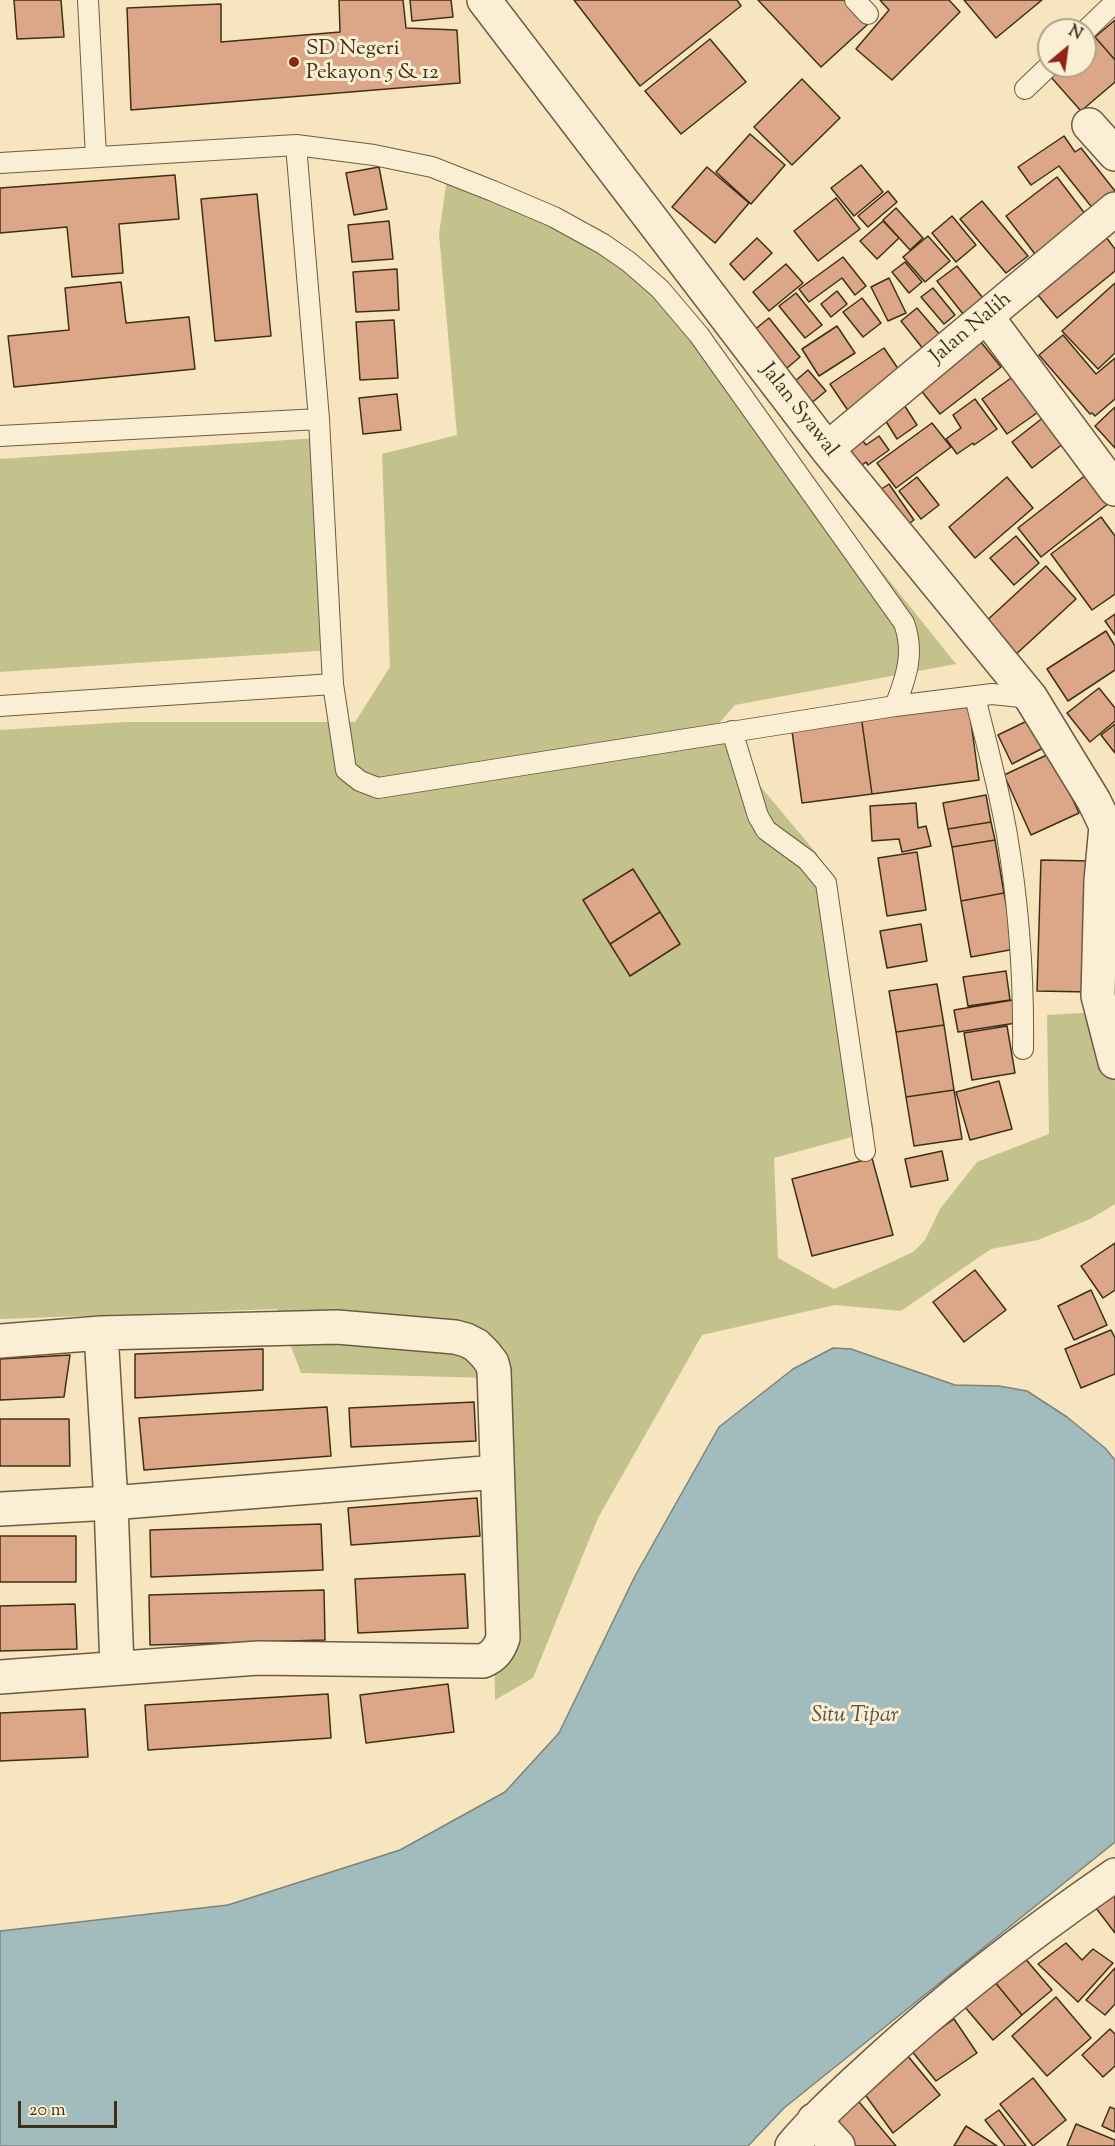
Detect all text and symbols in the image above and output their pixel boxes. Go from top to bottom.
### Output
north arrow [1037,18,1097,78]
text: N [1064,20,1086,47]
place label: SD Negeri Pekayon 5 & 12 [306,37,439,87]
marker: SD Negeri Pekayon 5 & 12 [287,55,301,69]
street label: Jalan Nalih [926,288,1018,370]
street label: Jalan Syawal [754,359,842,463]
water label: Situ Tipar [811,1704,899,1730]
scale bar [21,2089,120,2127]
text: 20 m [29,2098,66,2124]

